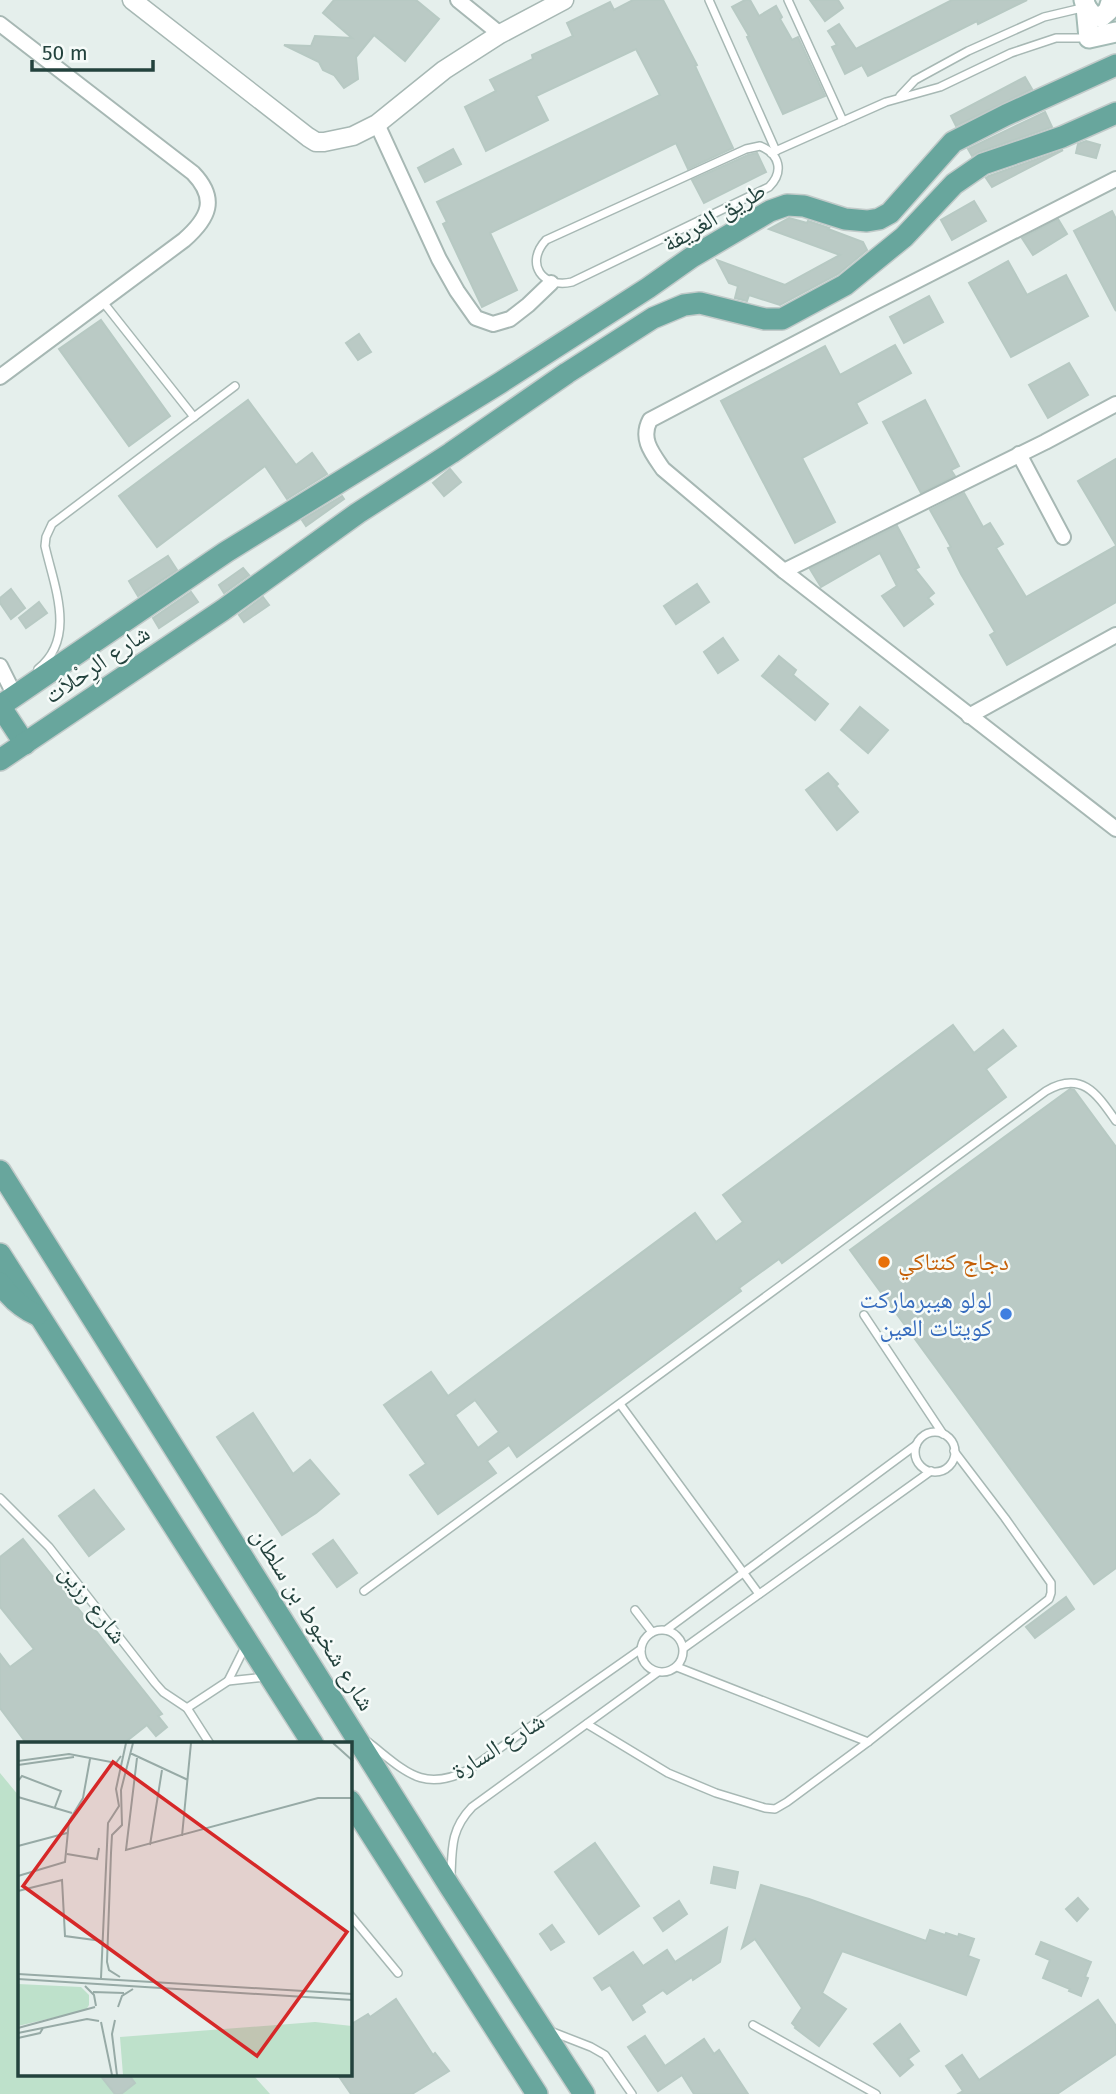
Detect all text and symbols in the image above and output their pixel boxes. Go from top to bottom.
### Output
scale bar [32,28,152,72]
text: 50 m [42,40,88,66]
street label: طريق الغريفة [657,176,771,258]
street label: شارع الرِحْلاَت [39,619,157,712]
place label: دجاج كنتاكي [898,1248,1009,1281]
marker: دجاج كنتاكي [876,1254,892,1270]
place label: لولو هيبرماركت كويتات العين [860,1286,992,1342]
marker: لولو هيبرماركت كويتات العين [998,1306,1014,1322]
street label: شارع شخبوط بن سلطان [244,1522,381,1716]
street label: شارع رزين [53,1559,133,1650]
street label: شارع السارة [447,1707,550,1786]
inset map [18,1742,352,2076]

